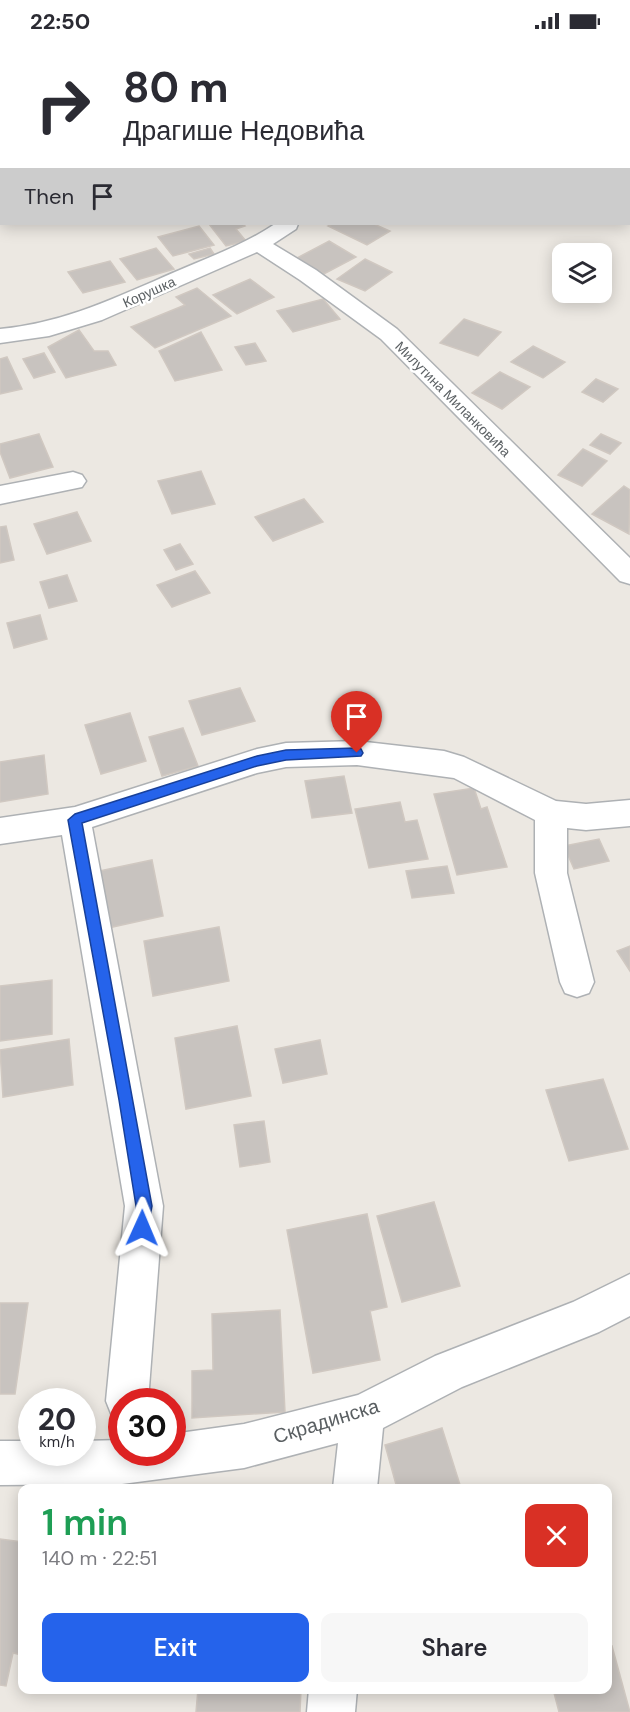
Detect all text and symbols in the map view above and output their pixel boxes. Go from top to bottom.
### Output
text: 22:50 [30,7,90,36]
text: 80 m [123,60,229,115]
icon: right [24,66,102,144]
text: Драгише Недовића [123,113,364,148]
icon: arrive [86,180,119,213]
text: Then [24,182,74,211]
map controls [552,243,612,303]
button: layers [552,243,612,303]
street label: Корушка [120,272,178,312]
street label: Милутина Миланковића [391,337,515,461]
pin [331,691,382,753]
icon: arrive [340,700,373,733]
position arrow [110,1196,174,1260]
speed limit sign: 30 [108,1388,186,1466]
street label: Скрадинска [270,1392,383,1449]
text: 20 [38,1400,76,1439]
text: km/h [39,1432,75,1452]
text: 1 min [42,1499,128,1546]
button: close [525,1504,588,1567]
text: 140 m · 22:51 [42,1545,157,1571]
button: Exit [42,1613,309,1682]
button: Share [321,1613,588,1682]

